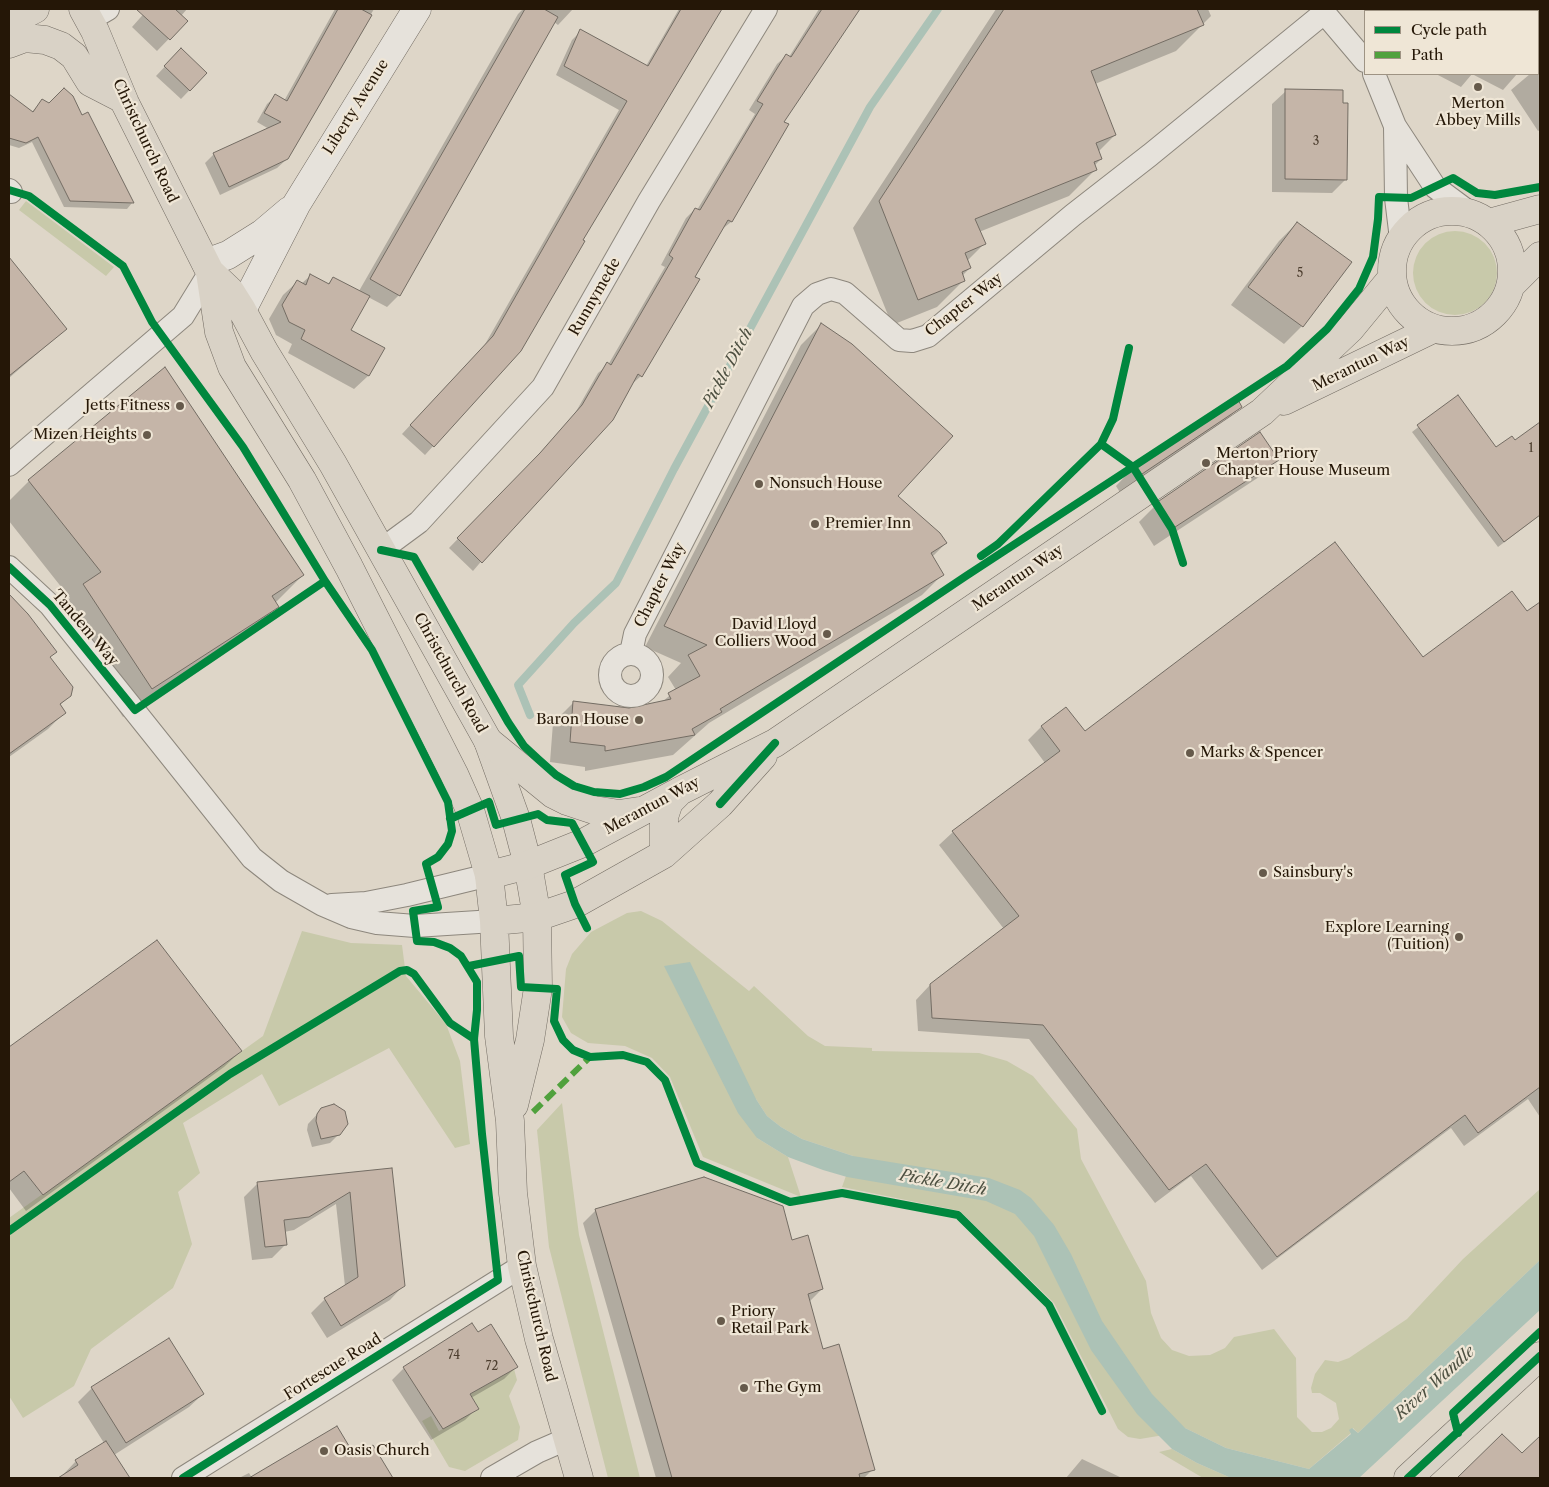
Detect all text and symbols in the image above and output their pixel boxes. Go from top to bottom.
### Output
legend [1364,10,1539,75]
text: Cycle path [1411,20,1487,39]
text: Path [1411,45,1443,64]
street label: Liberty Avenue [319,56,393,158]
street label: Christchurch Road [108,76,182,206]
marker: Merton Abbey Mills [1472,81,1484,93]
place label: Merton Abbey Mills [1436,95,1520,130]
house number: 3 [1313,135,1319,149]
street label: Runnymede [565,255,625,339]
house number: 5 [1297,267,1303,281]
street label: Chapter Way [922,269,1006,341]
water label: Pickle Ditch [699,325,757,411]
street label: Merantun Way [1310,333,1412,395]
place label: Jetts Fitness [85,397,170,415]
marker: Jetts Fitness [174,400,186,412]
place label: Mizen Heights [33,426,137,444]
marker: Mizen Heights [141,429,153,441]
house number: 1 [1528,442,1534,456]
place label: Merton Priory Chapter House Museum [1216,445,1390,480]
marker: Merton Priory Chapter House Museum [1200,457,1212,469]
place label: Nonsuch House [769,475,882,493]
marker: Nonsuch House [753,478,765,490]
place label: Premier Inn [825,515,911,533]
marker: Premier Inn [809,518,821,530]
street label: Chapter Way [631,539,689,631]
street label: Merantun Way [969,541,1067,615]
street label: Tandem Way [48,586,122,670]
street label: Christchurch Road [410,610,490,736]
place label: David Lloyd Colliers Wood [715,616,817,651]
marker: David Lloyd Colliers Wood [821,628,833,640]
place label: Baron House [536,711,629,729]
marker: Baron House [633,714,645,726]
place label: Marks & Spencer [1200,744,1323,762]
marker: Marks & Spencer [1184,747,1196,759]
street label: Merantun Way [601,773,703,839]
place label: Sainsbury's [1273,864,1353,882]
marker: Sainsbury's [1257,867,1269,879]
place label: Explore Learning (Tuition) [1325,919,1449,954]
marker: Explore Learning (Tuition) [1453,931,1465,943]
water label: Pickle Ditch [898,1166,988,1200]
street label: Christchurch Road [512,1248,560,1384]
place label: Priory Retail Park [731,1303,809,1338]
marker: Priory Retail Park [715,1315,727,1327]
street label: Fortescue Road [281,1330,385,1404]
water label: River Wandle [1391,1342,1479,1424]
house number: 74 [448,1349,460,1363]
house number: 72 [486,1360,498,1374]
place label: The Gym [754,1379,821,1397]
marker: The Gym [738,1382,750,1394]
place label: Oasis Church [334,1442,430,1460]
marker: Oasis Church [318,1445,330,1457]

